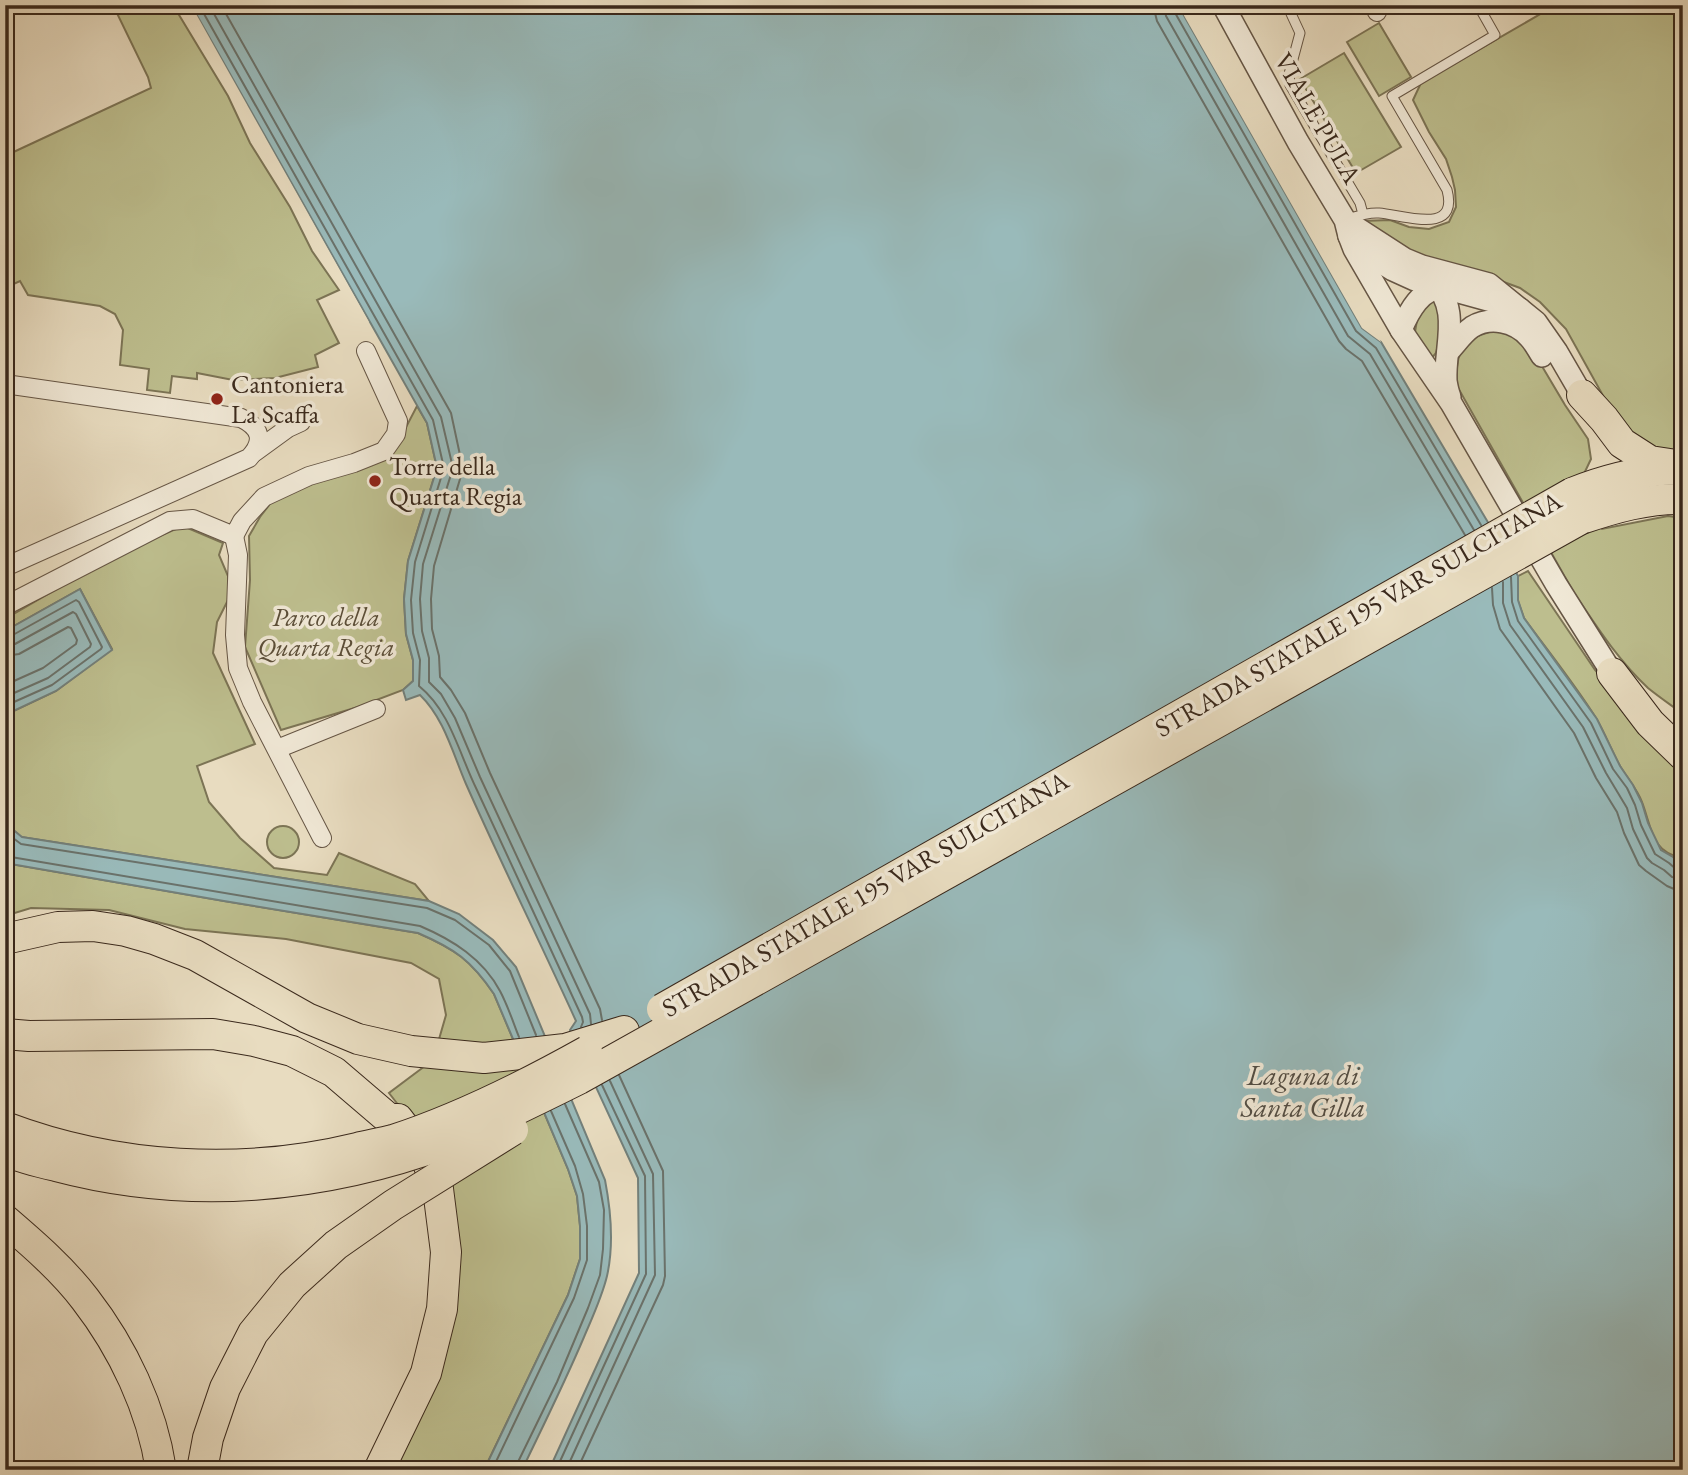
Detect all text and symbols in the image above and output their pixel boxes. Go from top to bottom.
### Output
street label: VIALE PULA [1267,46,1370,191]
place label: Cantoniera La Scaffa [231,367,345,431]
marker: Cantoniera La Scaffa [209,391,225,407]
place label: Torre della Quarta Regia [389,449,523,513]
marker: Torre della Quarta Regia [367,473,383,489]
street label: STRADA STATALE 195 VAR SULCITANA [1149,483,1568,745]
park label: Parco della Quarta Regia [258,600,394,664]
street label: STRADA STATALE 195 VAR SULCITANA [656,763,1075,1025]
water label: Laguna di Santa Gilla [1240,1057,1365,1125]

